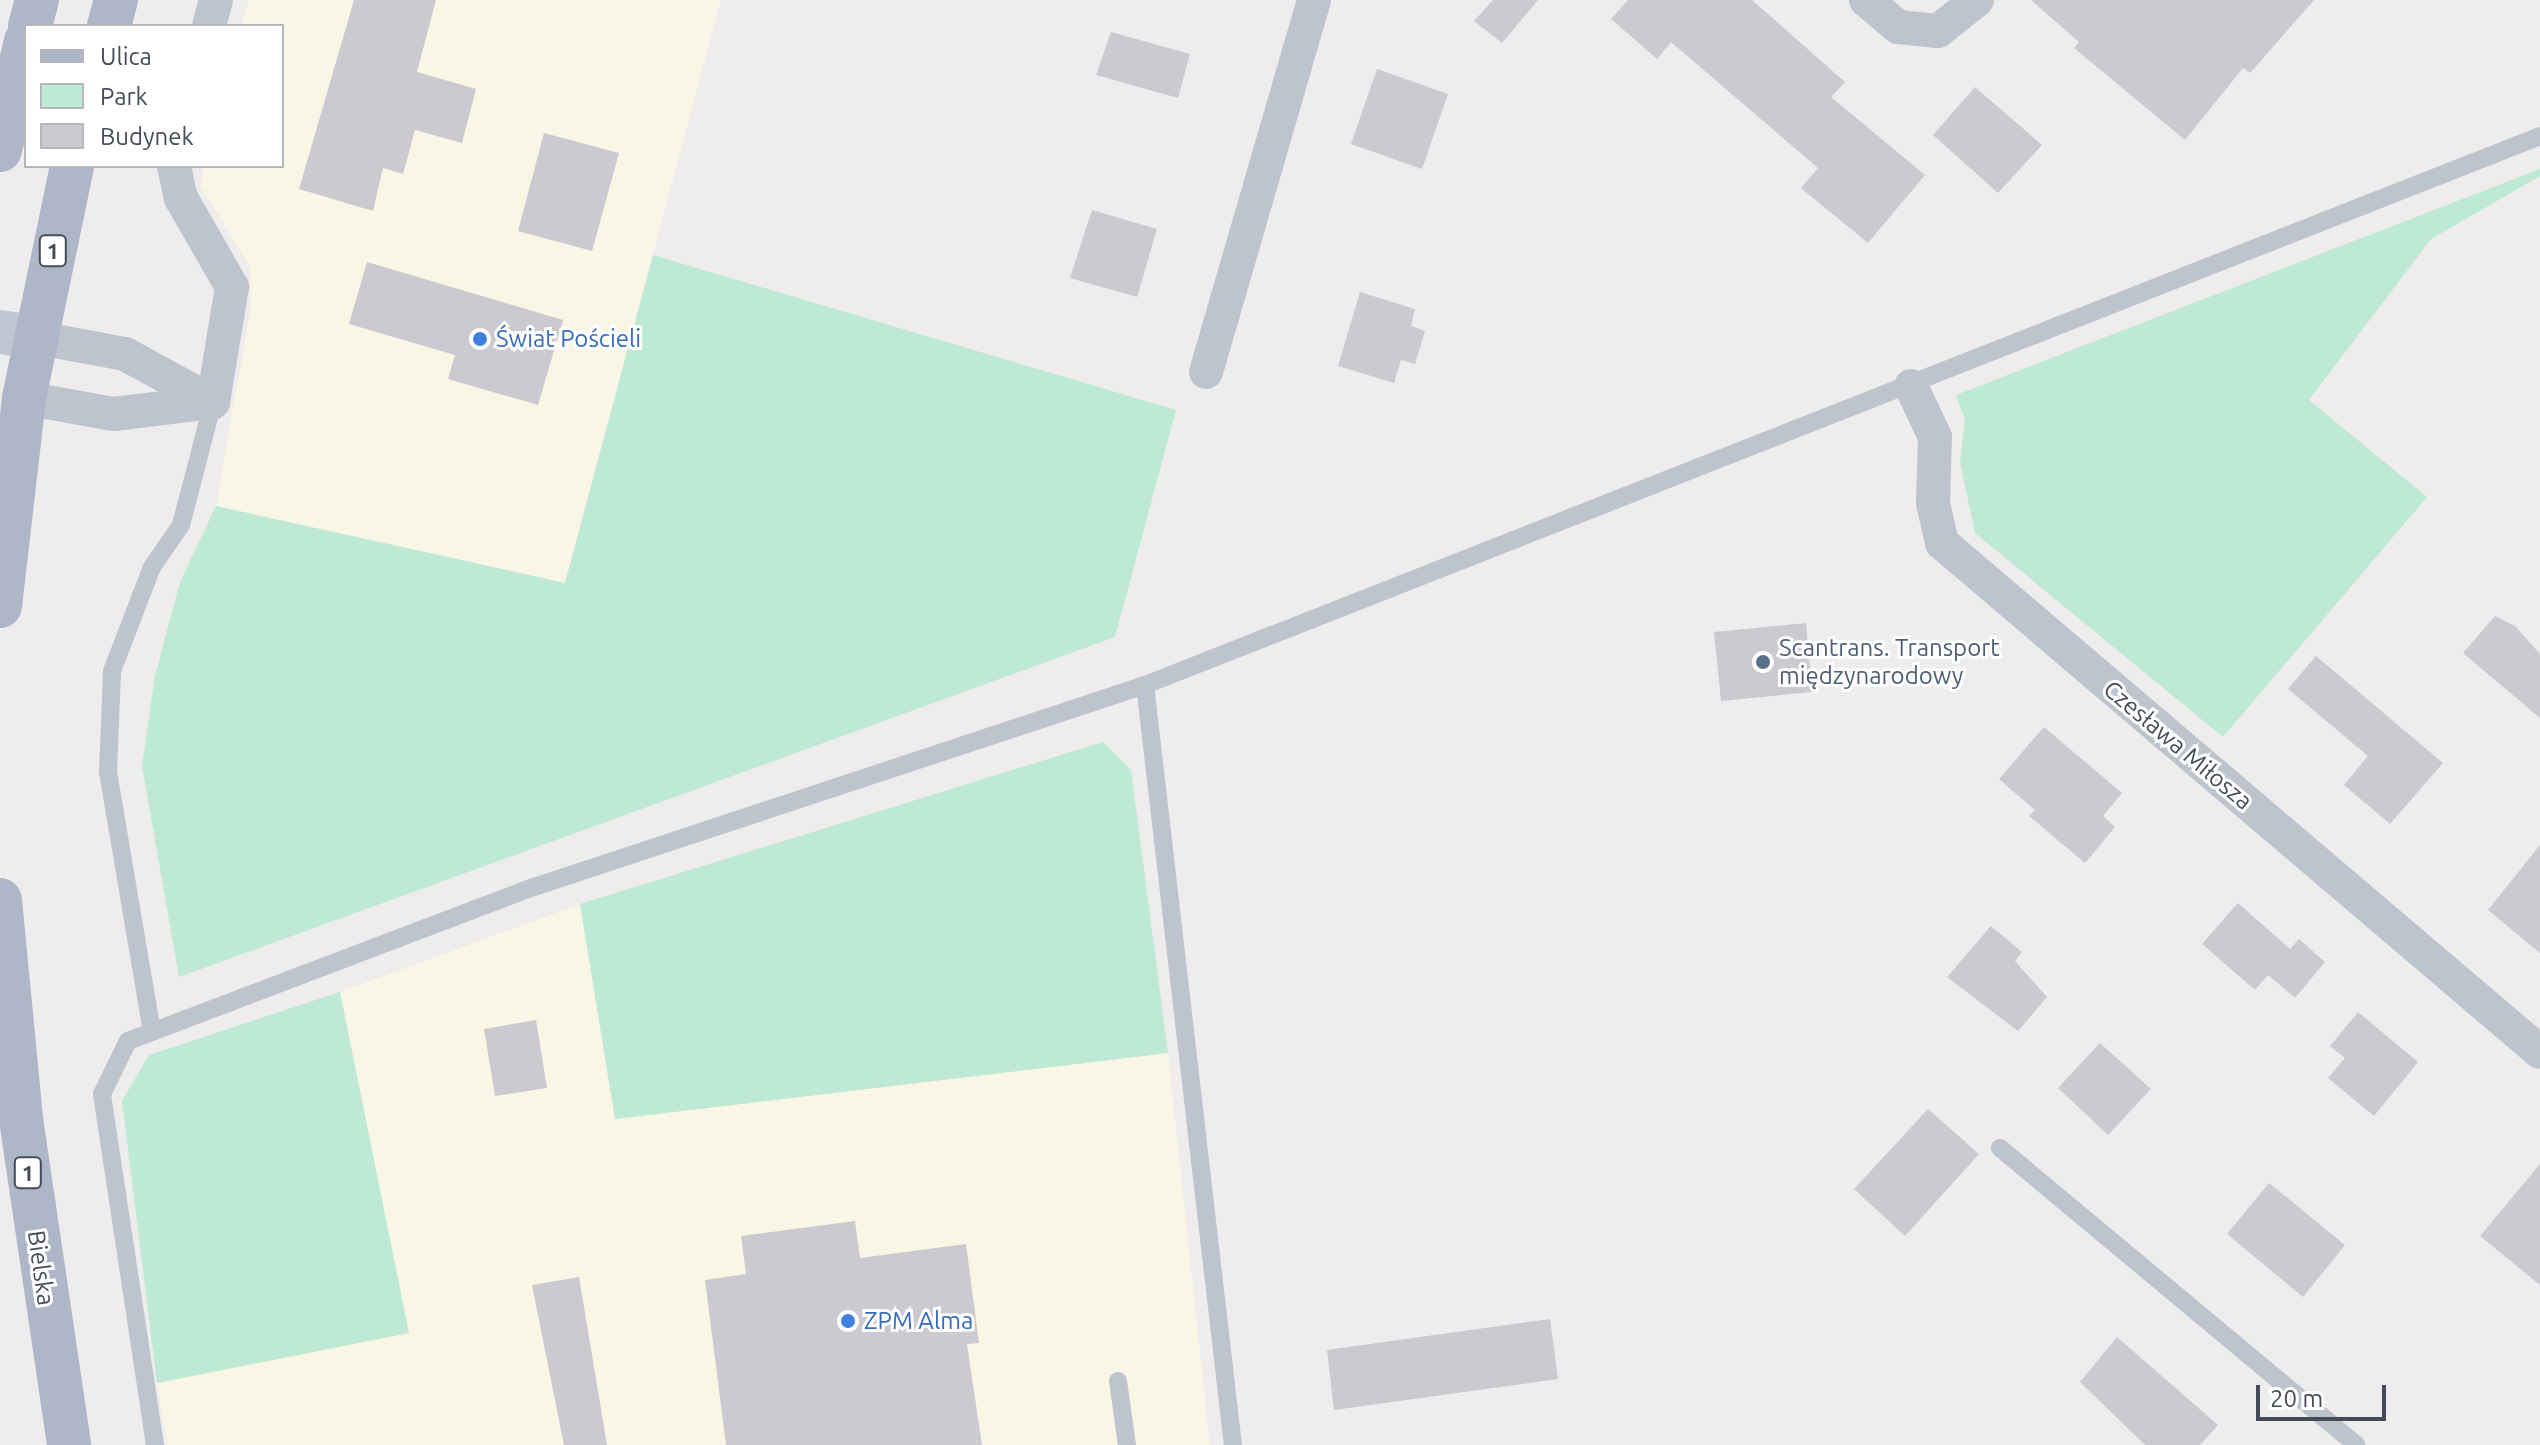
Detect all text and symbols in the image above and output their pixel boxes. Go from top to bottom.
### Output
legend [24,24,284,168]
text: Ulica [100,43,152,70]
text: Park [100,83,148,110]
text: Budynek [100,123,194,150]
road number: 1 [37,233,69,269]
place label: Świat Pościeli [496,325,641,353]
marker: Świat Pościeli [471,330,489,348]
place label: Scantrans. Transport międzynarodowy [1779,634,2000,690]
marker: Scantrans. Transport międzynarodowy [1754,653,1772,671]
street label: Czesława Miłosza [2098,674,2258,816]
road number: 1 [12,1155,44,1191]
street label: Bielska [21,1229,61,1307]
place label: ZPM Alma [864,1307,973,1335]
marker: ZPM Alma [839,1312,857,1330]
scale bar [2260,1369,2390,1419]
text: 20 m [2270,1385,2323,1412]

